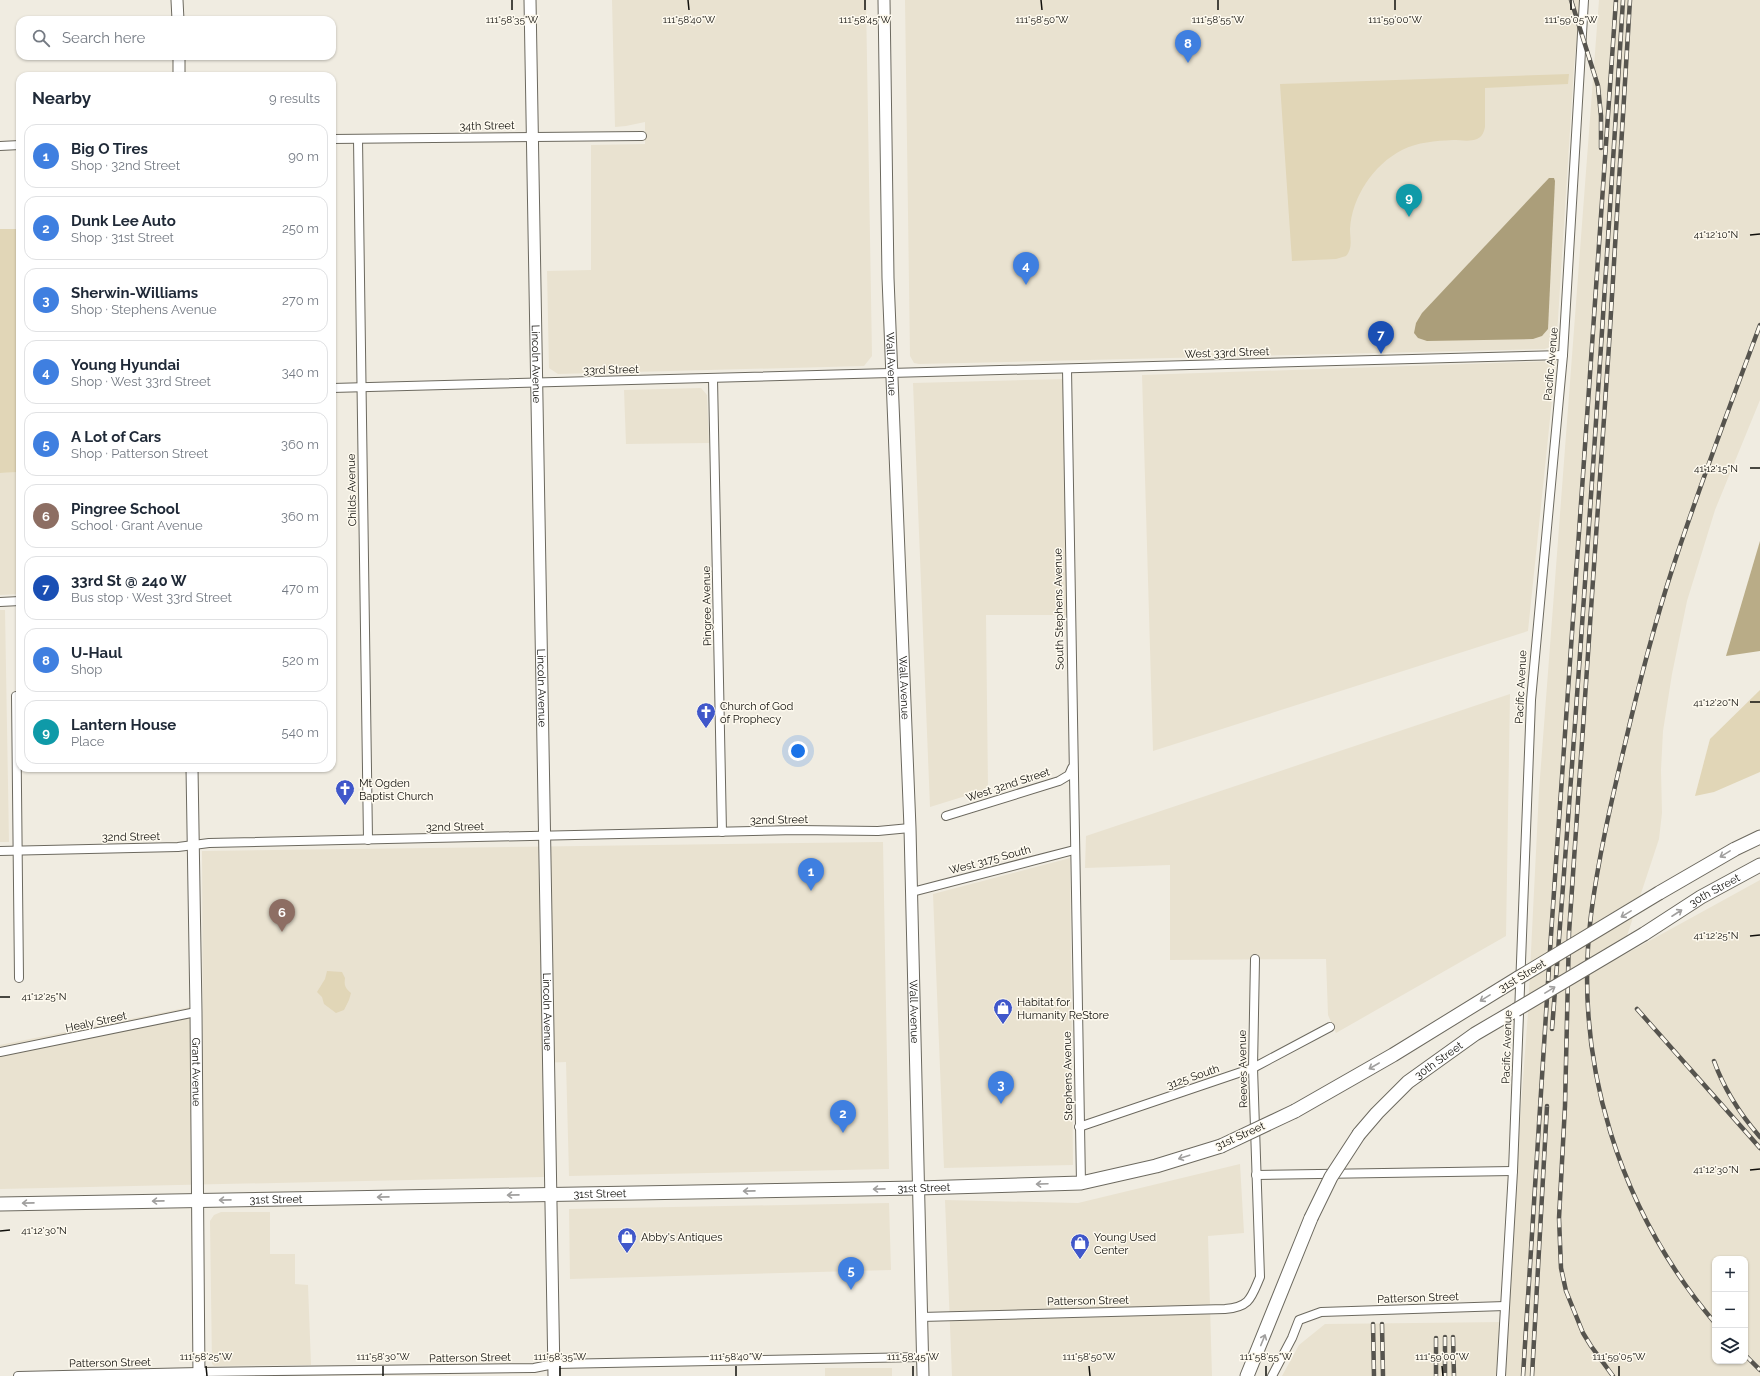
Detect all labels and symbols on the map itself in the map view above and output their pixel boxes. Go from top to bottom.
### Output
text: 111°58'35"W [486,14,539,25]
text: 111°58'40"W [663,14,716,25]
text: 111°58'45"W [839,14,892,25]
text: 111°58'50"W [1015,14,1069,25]
text: 111°58'55"W [1192,14,1245,25]
text: 111°59'00"W [1368,14,1422,25]
text: 111°59'05"W [1544,14,1598,25]
pin: 8 [1175,30,1201,63]
street label: 34th Street [459,119,515,133]
pin: 9 [1396,184,1422,217]
text: 41°12'10"N [1694,229,1738,240]
pin: 4 [1013,252,1039,285]
pin: 7 [1368,321,1394,354]
street label: Lincoln Avenue [529,325,544,404]
street label: Pacific Avenue [1541,326,1561,401]
street label: Wall Avenue [884,332,899,397]
street label: West 33rd Street [1184,345,1270,361]
street label: 33rd Street [583,363,639,377]
street label: Childs Avenue [345,453,359,526]
text: 41°12'15"N [1694,463,1738,474]
street label: South Stephens Avenue [1051,547,1067,670]
street label: Pingree Avenue [700,565,714,646]
street label: Lincoln Avenue [535,649,549,728]
street label: Pacific Avenue [1513,649,1529,724]
street label: Wall Avenue [897,656,912,720]
text: 41°12'20"N [1693,697,1739,708]
place label: Church of God of Prophecy [720,700,793,726]
church icon: Church of God of Prophecy [695,701,717,729]
your location [788,741,808,761]
street label: West 32nd Street [965,765,1052,805]
place label: Mt Ogden Baptist Church [359,777,434,803]
church icon: Mt Ogden Baptist Church [334,778,356,806]
street label: 32nd Street [750,813,808,827]
street label: 32nd Street [426,820,484,834]
street label: 32nd Street [102,830,160,844]
street label: West 3175 South [948,843,1032,877]
one-way arrow [1719,851,1731,859]
pin: 1 [798,858,824,891]
street label: 30th Street [1687,871,1742,910]
pin: 6 [269,899,295,932]
one-way arrow [1671,909,1682,917]
one-way arrow [1620,910,1632,918]
text: 41°12'25"N [1694,930,1738,941]
street label: 31st Street [1496,957,1548,995]
street label: Lincoln Avenue [540,973,555,1052]
street label: Wall Avenue [907,979,922,1044]
one-way arrow [1544,985,1556,993]
text: 41°12'25"N [22,991,66,1002]
one-way arrow [1479,995,1491,1003]
place label: Habitat for Humanity ReStore [1017,996,1110,1022]
shop icon: Habitat for Humanity ReStore [992,997,1014,1025]
street label: Healy Street [64,1009,128,1035]
street label: Pacific Avenue [1499,1009,1515,1084]
street label: Reeves Avenue [1236,1029,1250,1108]
street label: Stephens Avenue [1061,1031,1075,1121]
street label: Grant Avenue [190,1037,203,1107]
street label: 30th Street [1412,1038,1465,1082]
street label: 3125 South [1165,1062,1221,1092]
one-way arrow [1368,1062,1380,1070]
pin: 3 [988,1071,1014,1104]
pin: 2 [830,1100,856,1133]
street label: 31st Street [1213,1119,1267,1153]
one-way arrow [1178,1154,1191,1161]
text: 41°12'30"N [1693,1164,1739,1175]
one-way arrow [1036,1180,1049,1188]
street label: 31st Street [897,1181,951,1195]
one-way arrow [873,1185,886,1193]
street label: 31st Street [573,1187,627,1201]
one-way arrow [743,1187,756,1195]
one-way arrow [507,1191,520,1198]
street label: 31st Street [249,1192,303,1206]
one-way arrow [377,1193,390,1201]
one-way arrow [219,1196,232,1204]
one-way arrow [152,1197,165,1205]
one-way arrow [22,1200,35,1207]
text: 41°12'30"N [21,1225,67,1236]
shop icon: Abby's Antiques [616,1226,638,1254]
place label: Abby's Antiques [641,1231,723,1244]
place label: Young Used Center [1094,1231,1156,1257]
shop icon: Young Used Center [1069,1232,1091,1260]
pin: 5 [838,1257,864,1290]
street label: Patterson Street [1377,1290,1459,1306]
street label: Patterson Street [1047,1294,1129,1308]
one-way arrow [1259,1335,1267,1347]
text: 111°58'25"W [180,1351,233,1362]
text: 111°58'30"W [356,1351,410,1362]
street label: Patterson Street [429,1351,511,1365]
text: 111°58'35"W [534,1351,587,1362]
text: 111°58'40"W [710,1351,763,1362]
text: 111°58'45"W [887,1351,940,1362]
text: 111°58'50"W [1062,1351,1116,1362]
text: 111°58'55"W [1240,1351,1293,1362]
text: 111°59'00"W [1415,1351,1469,1362]
text: 111°59'05"W [1592,1351,1646,1362]
street label: Patterson Street [69,1356,151,1370]

